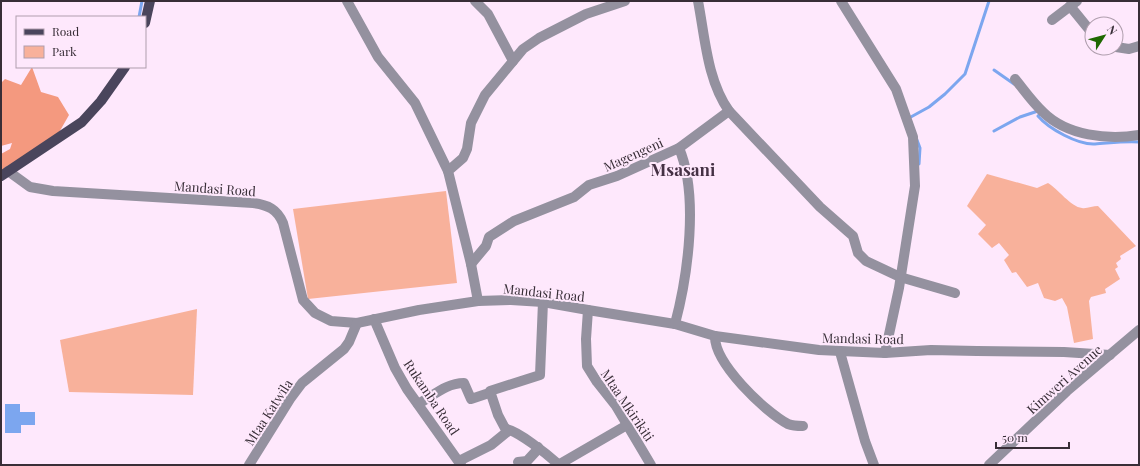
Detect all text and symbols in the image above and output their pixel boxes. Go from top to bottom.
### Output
legend [16,16,146,68]
north arrow [1084,16,1124,56]
text: N [1104,22,1121,37]
text: Road [52,23,79,39]
text: Park [52,43,77,59]
street label: Magengeni [601,133,666,175]
district label: Msasani [651,158,716,180]
street label: Mandasi Road [174,177,257,199]
street label: Mandasi Road [502,279,586,305]
street label: Mandasi Road [822,329,905,347]
street label: Kimweri Avenue [1023,340,1105,417]
street label: Rukamba Road [400,356,464,438]
street label: Mtaa Mkirikiti [598,366,658,444]
street label: Mtaa Katwila [240,375,296,448]
scale bar [996,424,1069,450]
text: 50 m [1002,429,1028,445]

